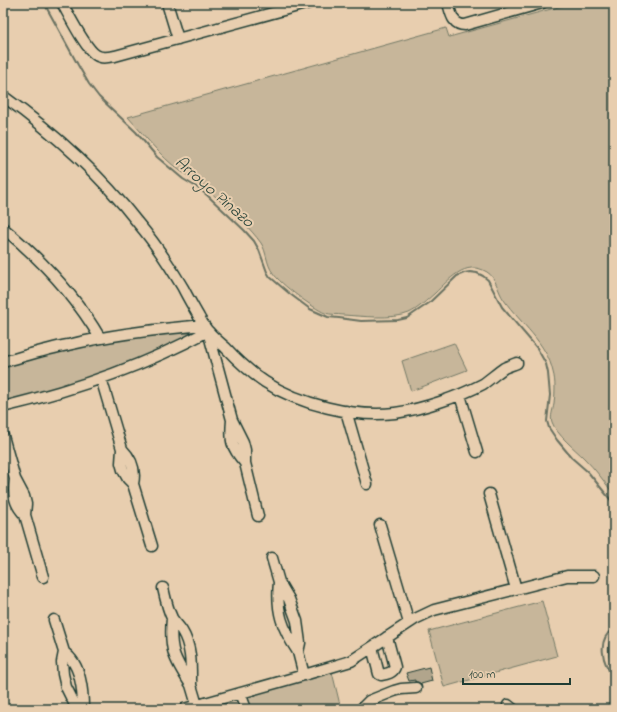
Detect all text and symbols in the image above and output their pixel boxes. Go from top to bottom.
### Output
water label: Arroyo Pinazo [168,150,260,235]
scale bar [463,660,570,686]
text: 100 m [469,666,496,684]

